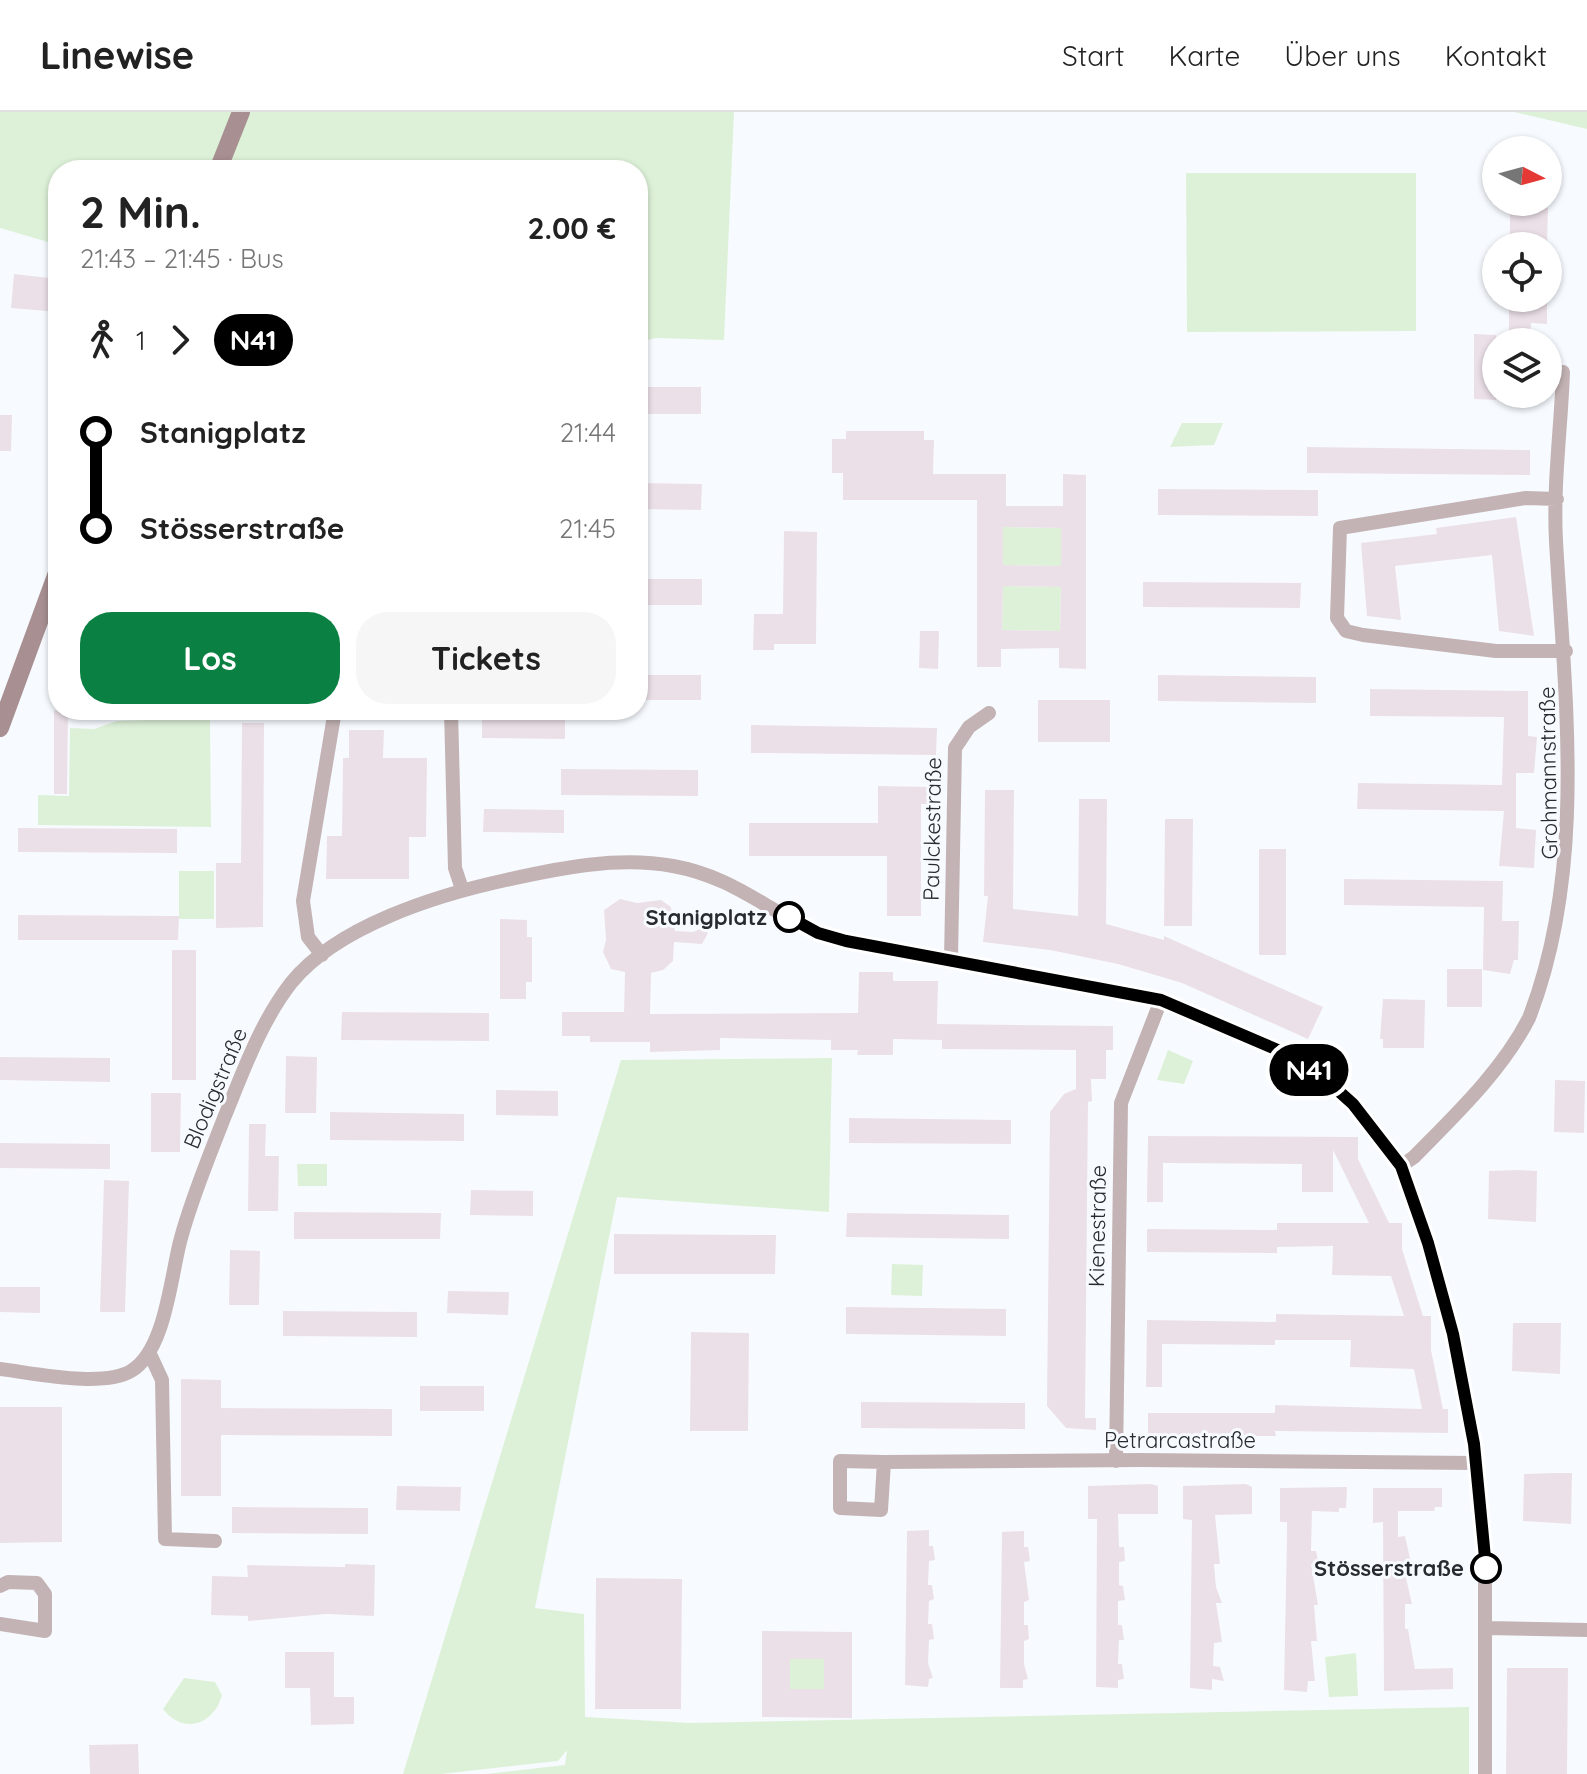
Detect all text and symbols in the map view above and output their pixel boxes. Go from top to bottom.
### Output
text: Linewise [40,31,194,79]
text: Start [1062,38,1124,73]
text: Karte [1168,38,1240,73]
text: Über uns [1284,38,1401,73]
text: Kontakt [1445,38,1547,73]
north arrow [1482,136,1562,216]
map controls [1482,136,1562,408]
text: 2 Min. [80,184,201,239]
text: 2.00 € [527,209,616,247]
button: locate [1482,232,1562,312]
text: 21:43 – 21:45 · Bus [80,242,284,275]
icon: walk [80,318,124,362]
icon: forward [158,318,202,362]
text: N41 [230,322,277,357]
text: 1 [136,324,146,357]
button: layers [1482,328,1562,408]
text: Stanigplatz [140,413,306,451]
text: 21:44 [560,416,616,449]
text: Stösserstraße [140,509,344,547]
text: 21:45 [559,512,616,545]
button: Los [80,612,340,704]
button: Tickets [356,612,616,704]
street label: Grohmannstraße [1532,686,1564,860]
street label: Paulckestraße [917,757,947,901]
marker: Stanigplatz [774,902,804,932]
place label: Stanigplatz [645,903,767,931]
street label: Blodigstraße [177,1023,253,1153]
line badge: N41 [1263,1044,1355,1096]
text: N41 [1285,1052,1333,1087]
street label: Kienestraße [1082,1165,1112,1287]
street label: Petrarcastraße [1104,1426,1256,1454]
marker: Stösserstraße [1471,1553,1501,1583]
place label: Stösserstraße [1314,1554,1464,1582]

